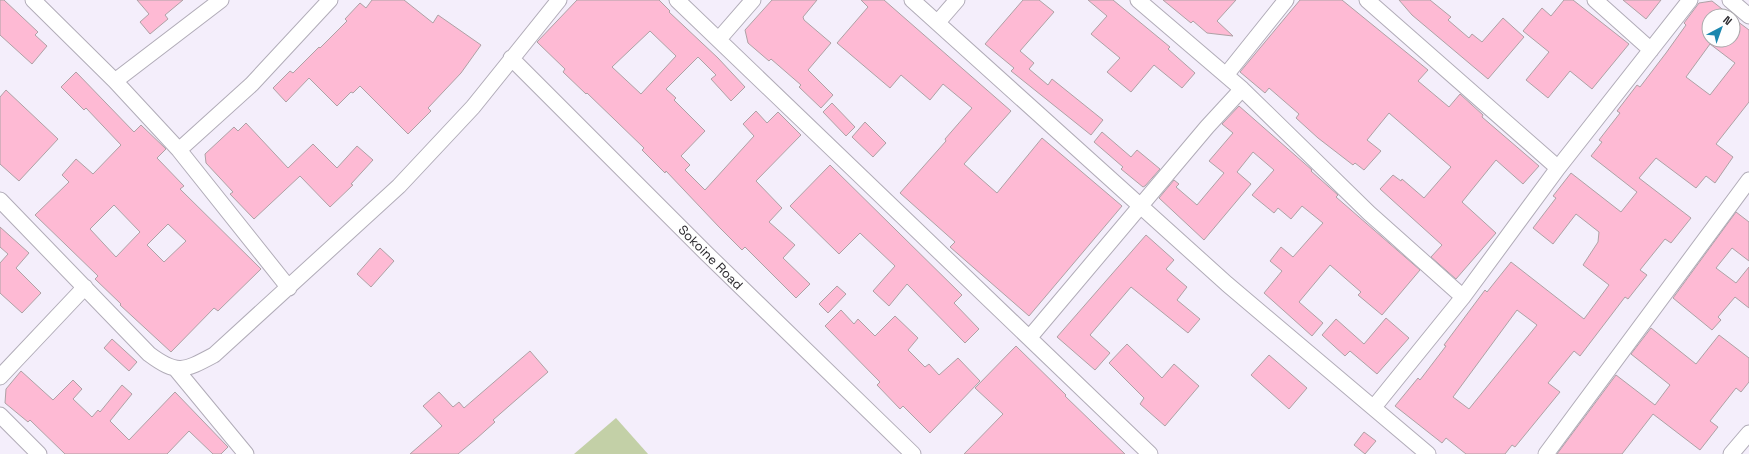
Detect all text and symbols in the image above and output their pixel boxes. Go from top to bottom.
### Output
north arrow [1701,8,1741,48]
text: N [1720,13,1735,28]
street label: Sokoine Road [675,221,747,293]

